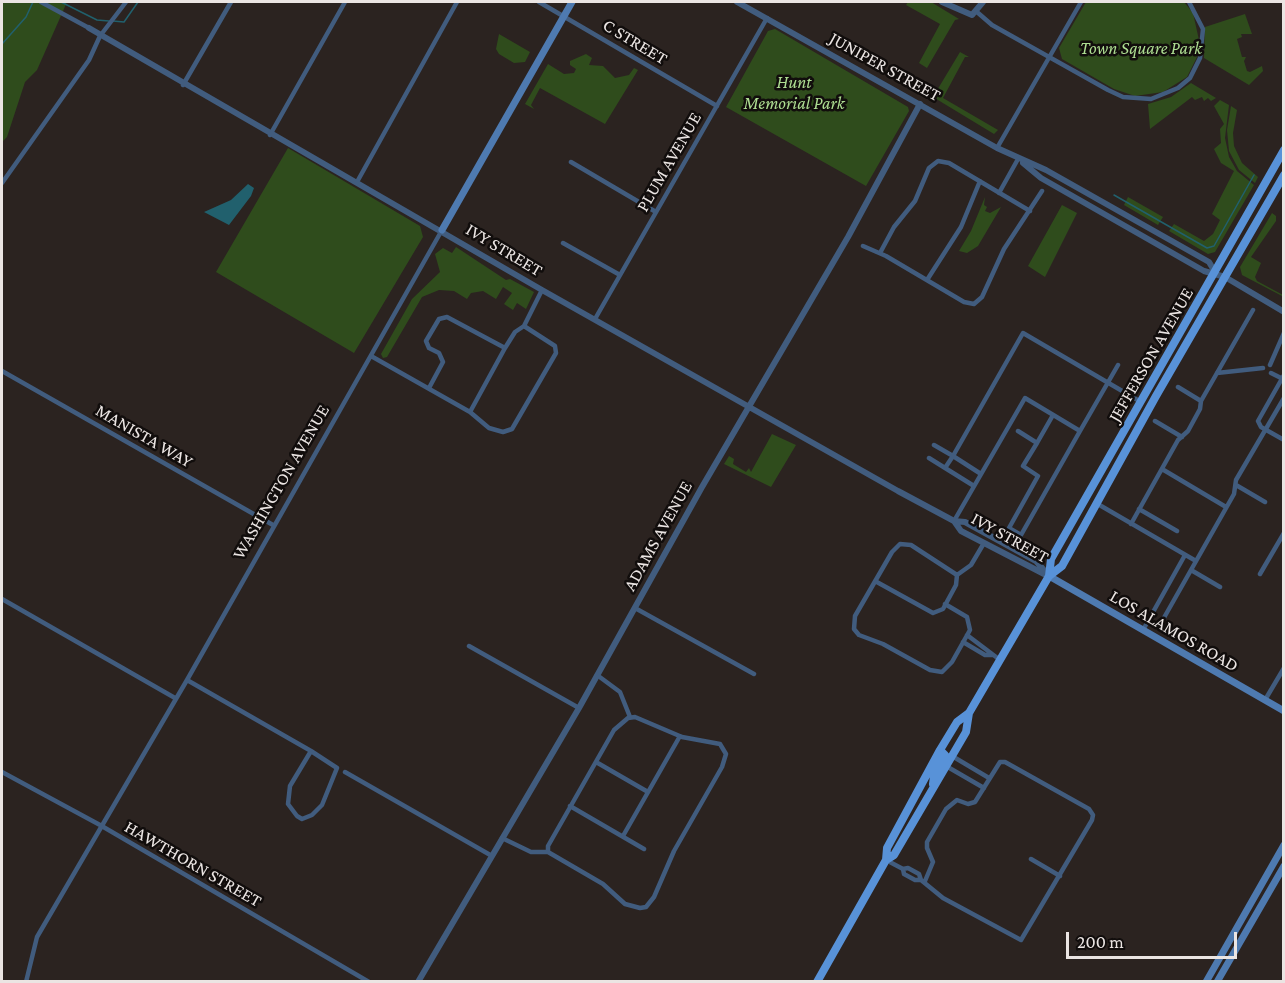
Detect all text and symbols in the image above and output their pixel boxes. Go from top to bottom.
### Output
street label: C STREET [599,14,671,70]
street label: JUNIPER STREET [826,28,944,106]
park label: Town Square Park [1080,37,1202,59]
park label: Hunt Memorial Park [743,71,845,113]
street label: PLUM AVENUE [632,108,706,216]
street label: IVY STREET [462,219,546,281]
street label: JEFFERSON AVENUE [1104,284,1198,426]
street label: MANISTA WAY [92,400,196,472]
street label: WASHINGTON AVENUE [228,401,334,563]
street label: ADAMS AVENUE [619,477,697,595]
street label: IVY STREET [967,508,1053,568]
street label: LOS ALAMOS ROAD [1106,585,1242,677]
street label: HAWTHORN STREET [121,816,265,912]
scale bar [1069,920,1240,958]
text: 200 m [1077,932,1124,952]

